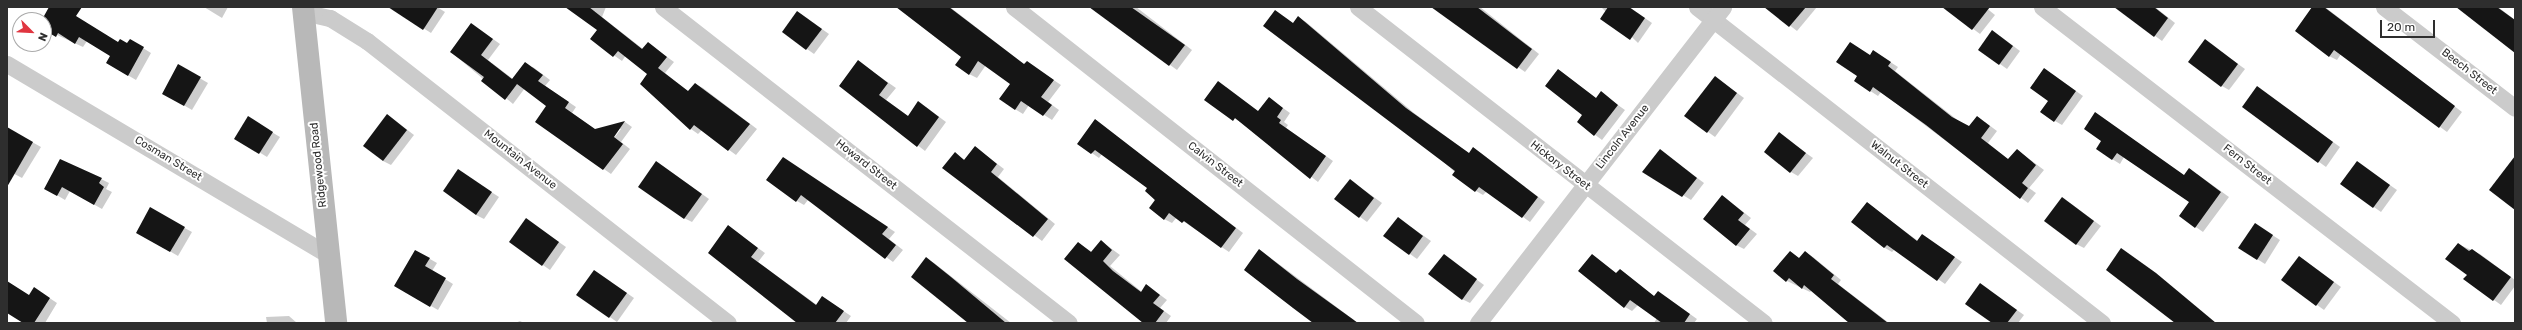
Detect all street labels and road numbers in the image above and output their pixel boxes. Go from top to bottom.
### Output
street label: Beech Street [2439,46,2499,98]
street label: Lincoln Avenue [1594,102,1652,172]
street label: Ridgewood Road [308,122,330,208]
street label: Mountain Avenue [481,127,559,193]
street label: Cosman Street [132,134,204,184]
street label: Howard Street [833,137,899,193]
street label: Hickory Street [1527,138,1593,194]
street label: Walnut Street [1868,138,1930,192]
street label: Calvin Street [1185,139,1245,191]
street label: Fern Street [2220,142,2274,188]

